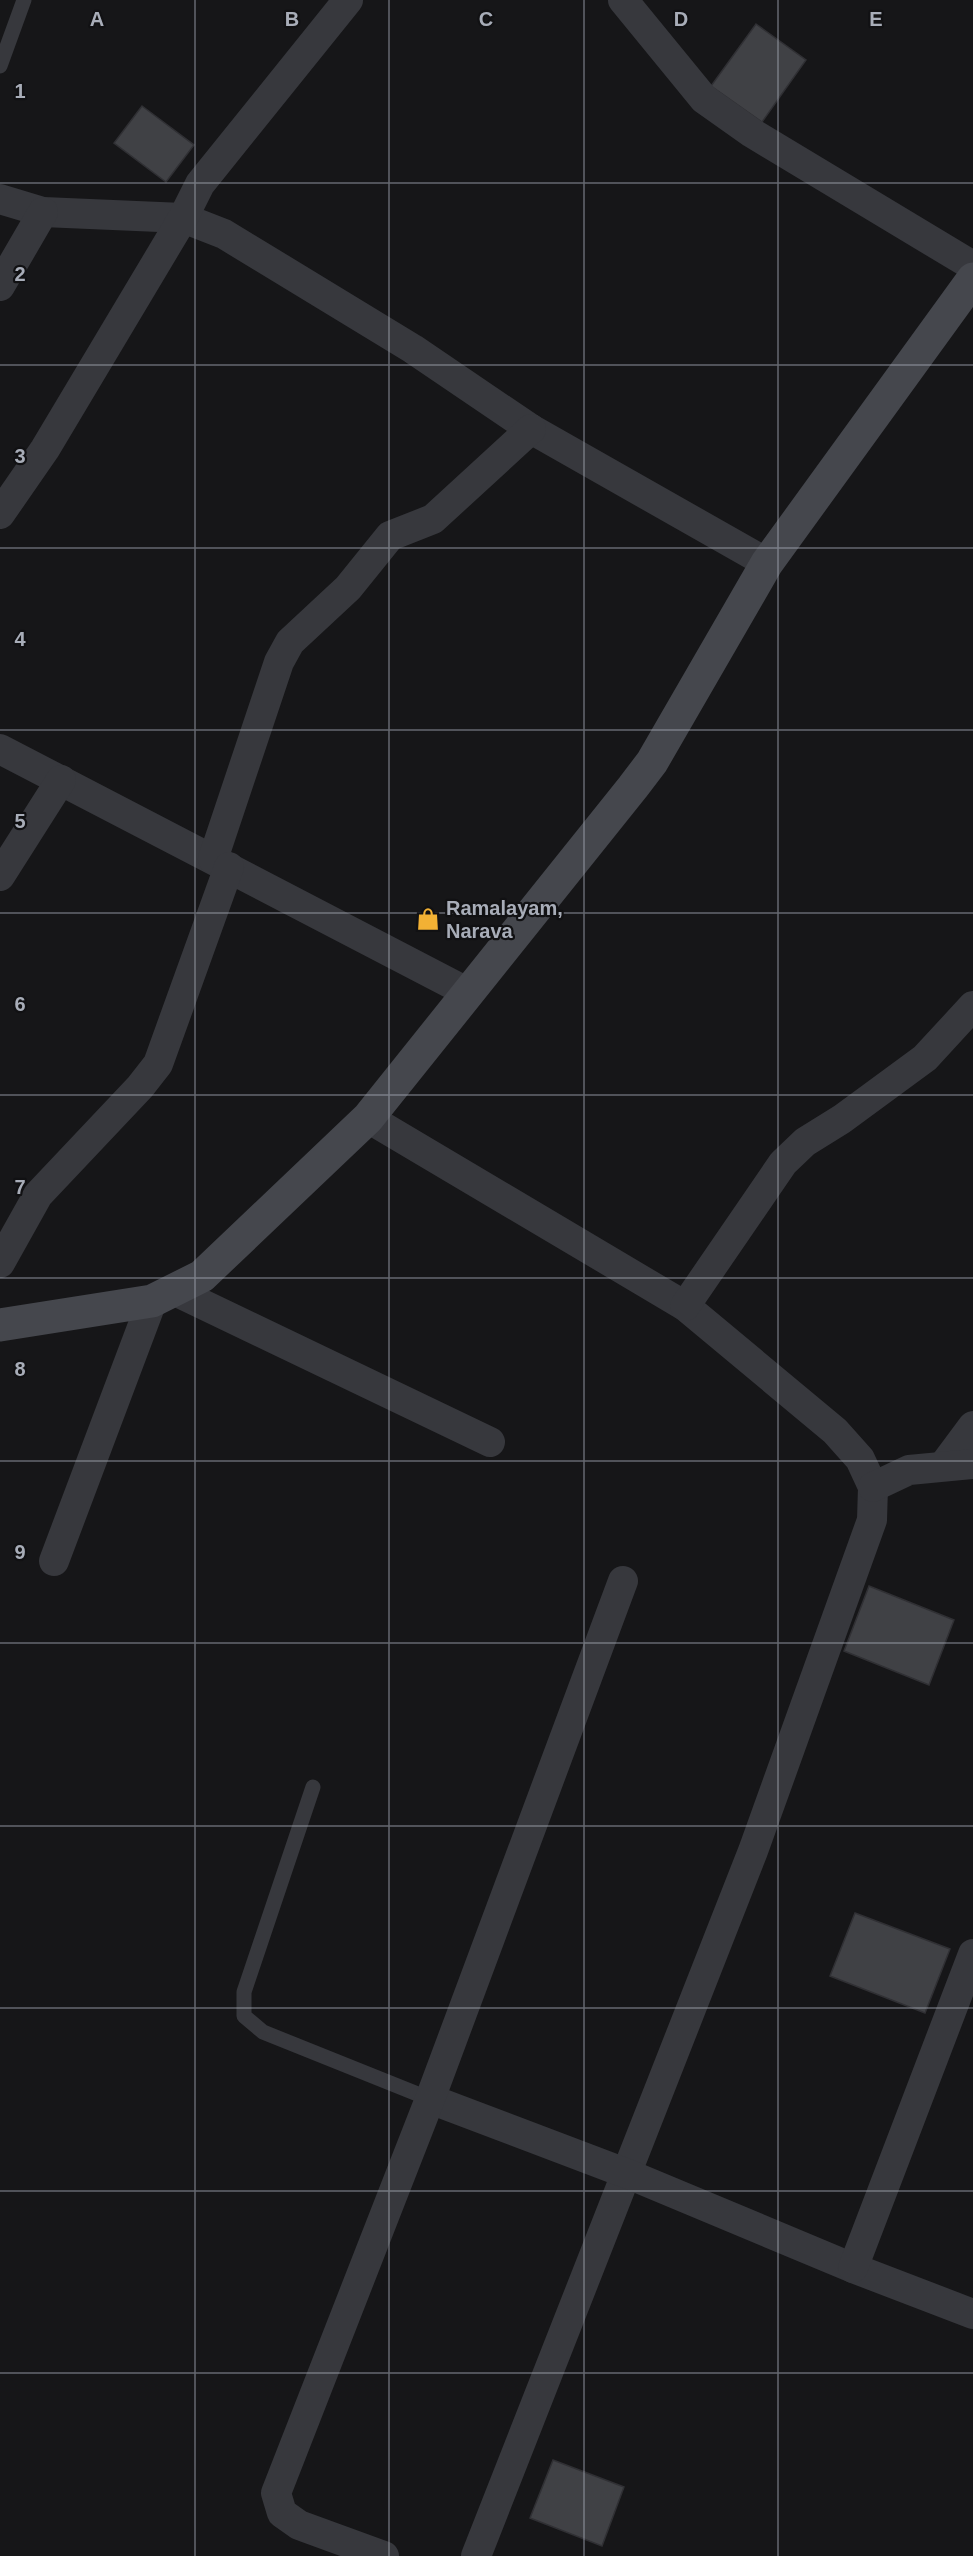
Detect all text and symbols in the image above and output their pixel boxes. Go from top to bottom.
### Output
text: A [90,8,104,30]
text: B [285,8,299,30]
text: C [479,8,493,30]
text: D [674,8,688,30]
text: E [869,8,883,30]
text: 1 [14,80,26,102]
text: 2 [14,263,26,285]
text: 3 [14,445,26,467]
text: 4 [14,628,26,650]
text: 5 [14,810,26,832]
place label: Ramalayam, Narava [446,897,563,942]
shop icon: Ramalayam, Narava [415,906,441,932]
text: 6 [14,993,26,1015]
text: 7 [14,1176,26,1198]
text: 8 [14,1358,26,1380]
text: 9 [14,1541,26,1563]

